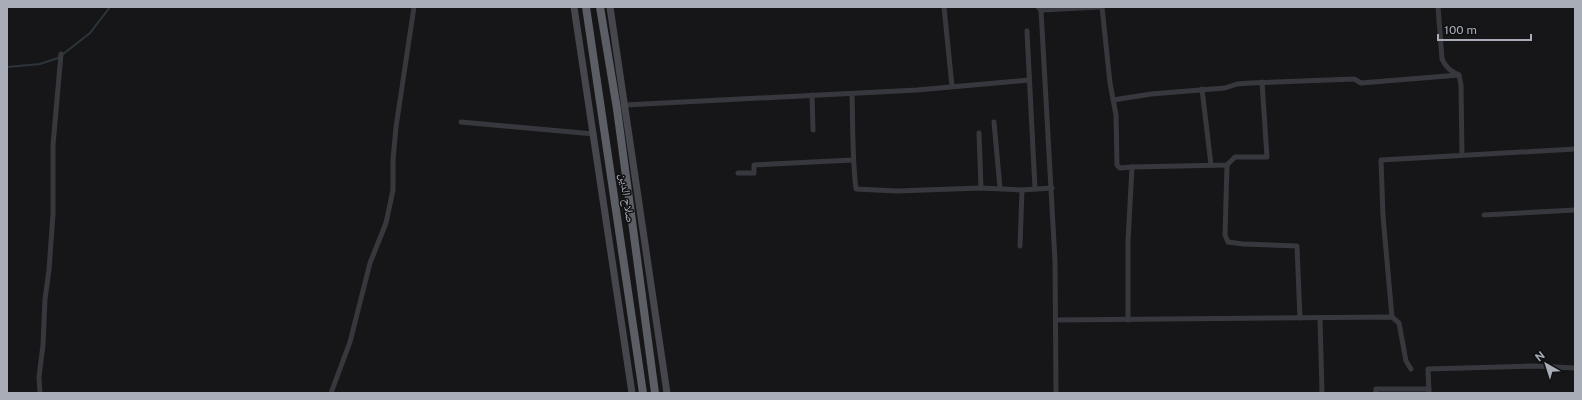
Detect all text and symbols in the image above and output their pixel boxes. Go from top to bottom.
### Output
scale bar [1438,16,1531,42]
text: 100 m [1444,23,1477,37]
street label: صلاح الدين [616,173,637,224]
north arrow [1526,344,1566,384]
text: N [1533,349,1547,364]

